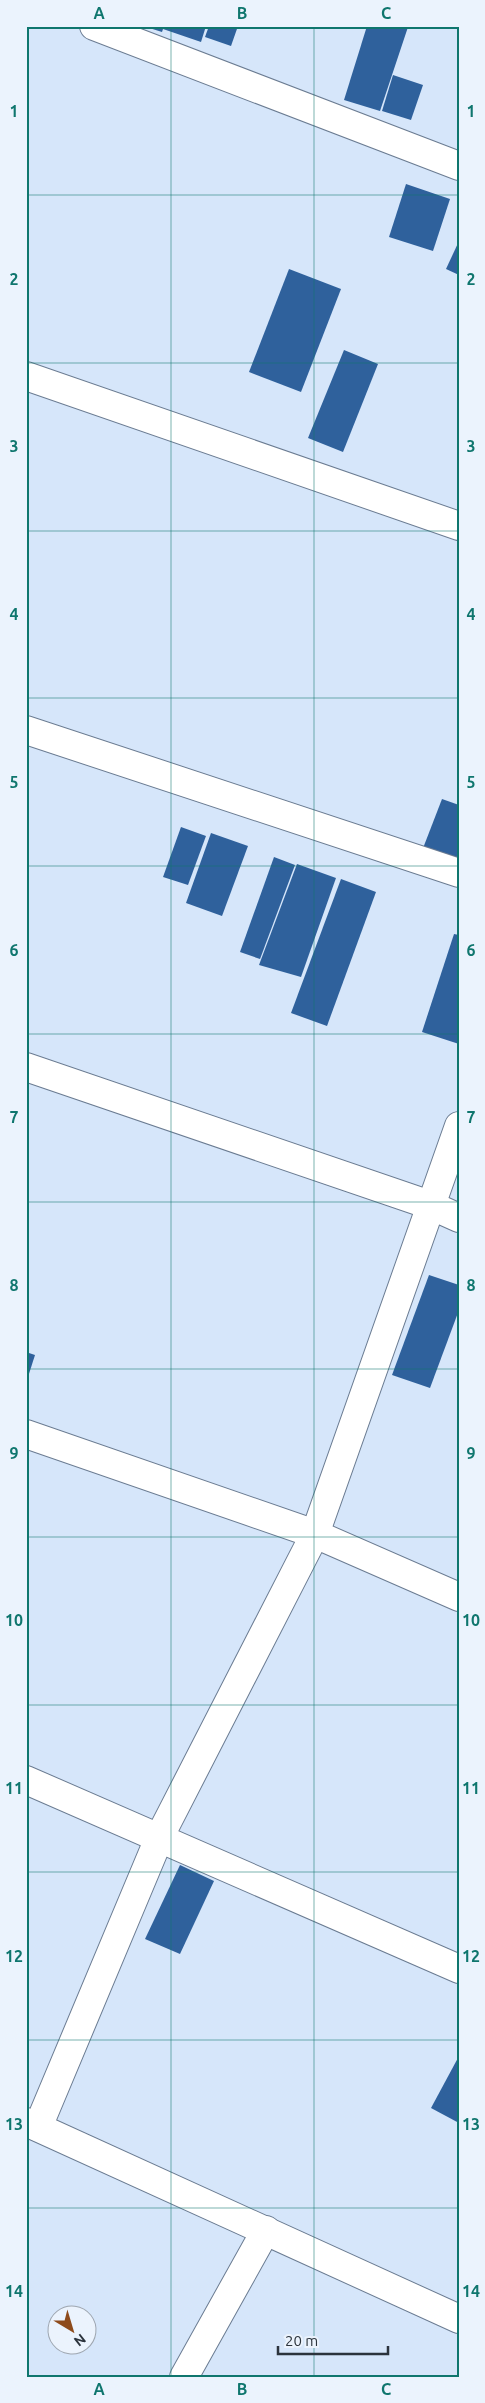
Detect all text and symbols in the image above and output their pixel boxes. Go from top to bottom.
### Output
text: A [93,4,105,22]
text: B [237,4,247,22]
text: C [381,4,391,22]
text: 1 [9,102,19,120]
text: 1 [466,102,476,120]
text: 2 [9,270,19,288]
text: 2 [466,270,476,288]
text: 3 [9,437,19,455]
text: 3 [466,437,476,455]
text: 4 [9,605,19,623]
text: 4 [466,605,476,623]
text: 5 [9,773,19,791]
text: 5 [466,773,476,791]
text: 6 [9,941,19,959]
text: 6 [466,941,476,959]
text: 7 [9,1108,19,1126]
text: 7 [466,1108,476,1126]
text: 8 [9,1276,19,1294]
text: 8 [466,1276,476,1294]
text: 9 [9,1444,19,1462]
text: 9 [466,1444,476,1462]
text: 10 [5,1611,23,1629]
text: 10 [462,1611,480,1629]
text: 11 [5,1779,23,1797]
text: 11 [462,1779,480,1797]
text: 12 [5,1947,23,1965]
text: 12 [462,1947,480,1965]
text: 13 [5,2115,23,2133]
text: 13 [462,2115,480,2133]
text: 14 [5,2282,23,2300]
text: 14 [462,2282,480,2300]
north arrow [48,2306,98,2356]
scale bar [278,2323,388,2355]
text: N [71,2331,89,2350]
text: 20 m [285,2332,318,2349]
text: A [93,2380,105,2398]
text: B [237,2380,247,2398]
text: C [381,2380,391,2398]

